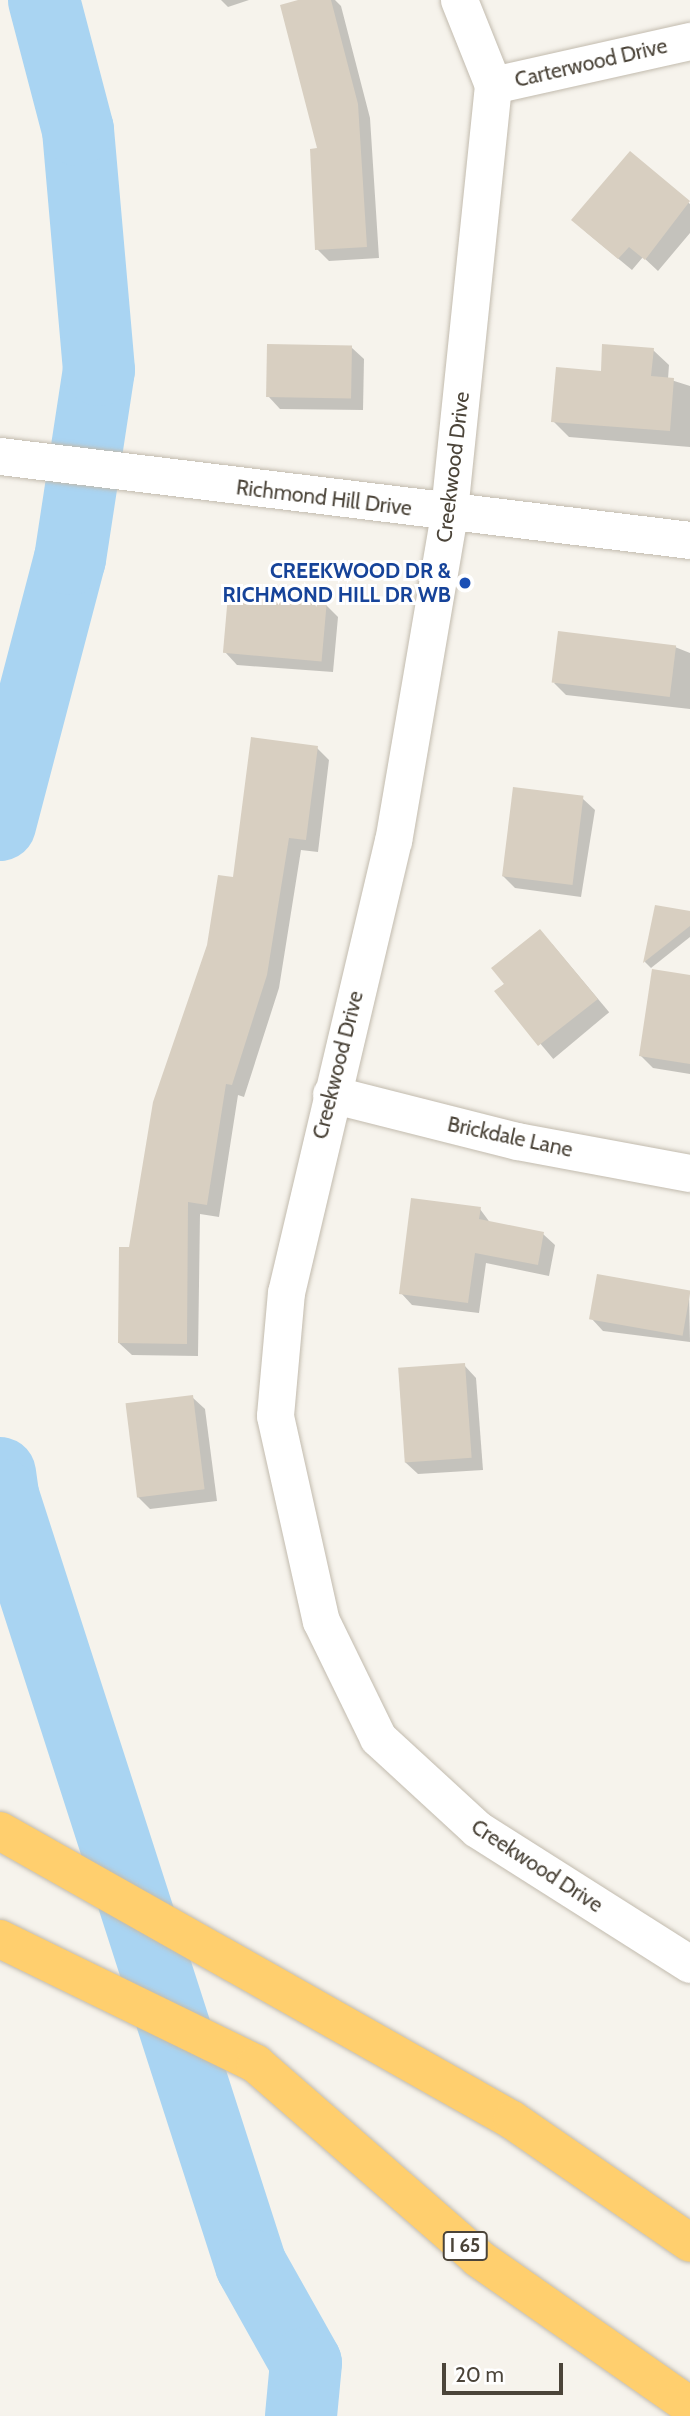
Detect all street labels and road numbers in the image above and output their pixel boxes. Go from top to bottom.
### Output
street label: Carterwood Drive [512,33,670,93]
street label: Creekwood Drive [431,390,475,544]
street label: Richmond Hill Drive [235,475,413,521]
street label: Creekwood Drive [307,988,369,1142]
street label: Brickdale Lane [445,1111,575,1163]
street label: Creekwood Drive [466,1814,608,1918]
road number: I 65 [442,2230,488,2262]

